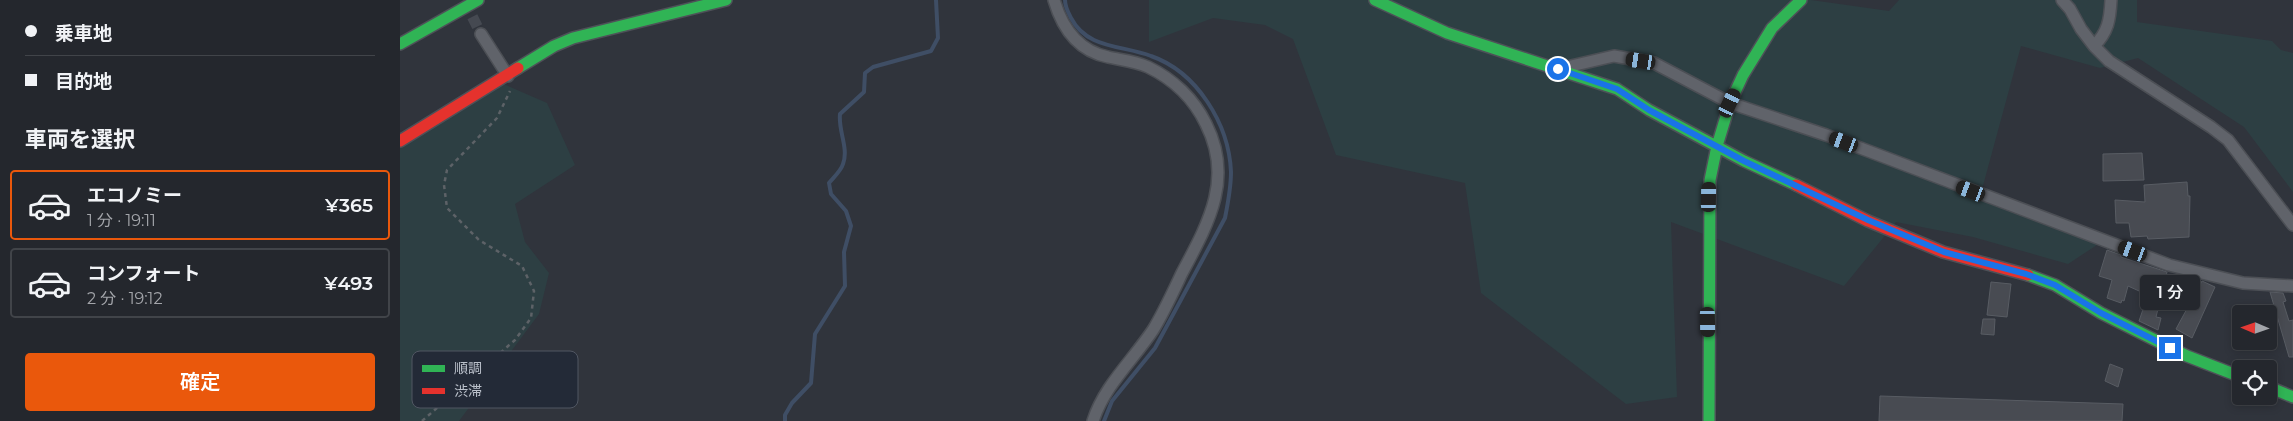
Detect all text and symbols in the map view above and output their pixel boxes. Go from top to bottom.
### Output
text: 乗車地 [55,22,112,45]
car [1625,51,1656,71]
route start [1547,58,1569,80]
text: 目的地 [55,70,112,93]
car [1716,86,1743,120]
text: 車両を選択 [25,126,135,153]
car [1827,130,1860,154]
car [1954,179,1987,203]
car [1701,182,1716,212]
icon: car [27,183,72,228]
text: エコノミー [87,184,182,207]
text: ¥365 [325,194,373,217]
text: 1 分 · 19:11 [87,211,156,230]
car [2116,239,2149,263]
icon: car [27,261,72,306]
text: コンフォート [87,262,200,285]
text: ¥493 [324,272,373,295]
callout: 1 分 [2140,276,2200,310]
text: 1 分 [2157,283,2183,302]
text: 2 分 · 19:12 [87,289,162,308]
north arrow [2232,305,2278,350]
map controls [2232,305,2277,405]
car [1700,307,1715,337]
route end [2159,337,2181,359]
legend [412,351,578,408]
button: 確定 [25,353,375,411]
text: 順調 [454,359,482,377]
button: locate [2232,360,2277,405]
text: 渋滞 [454,382,482,400]

